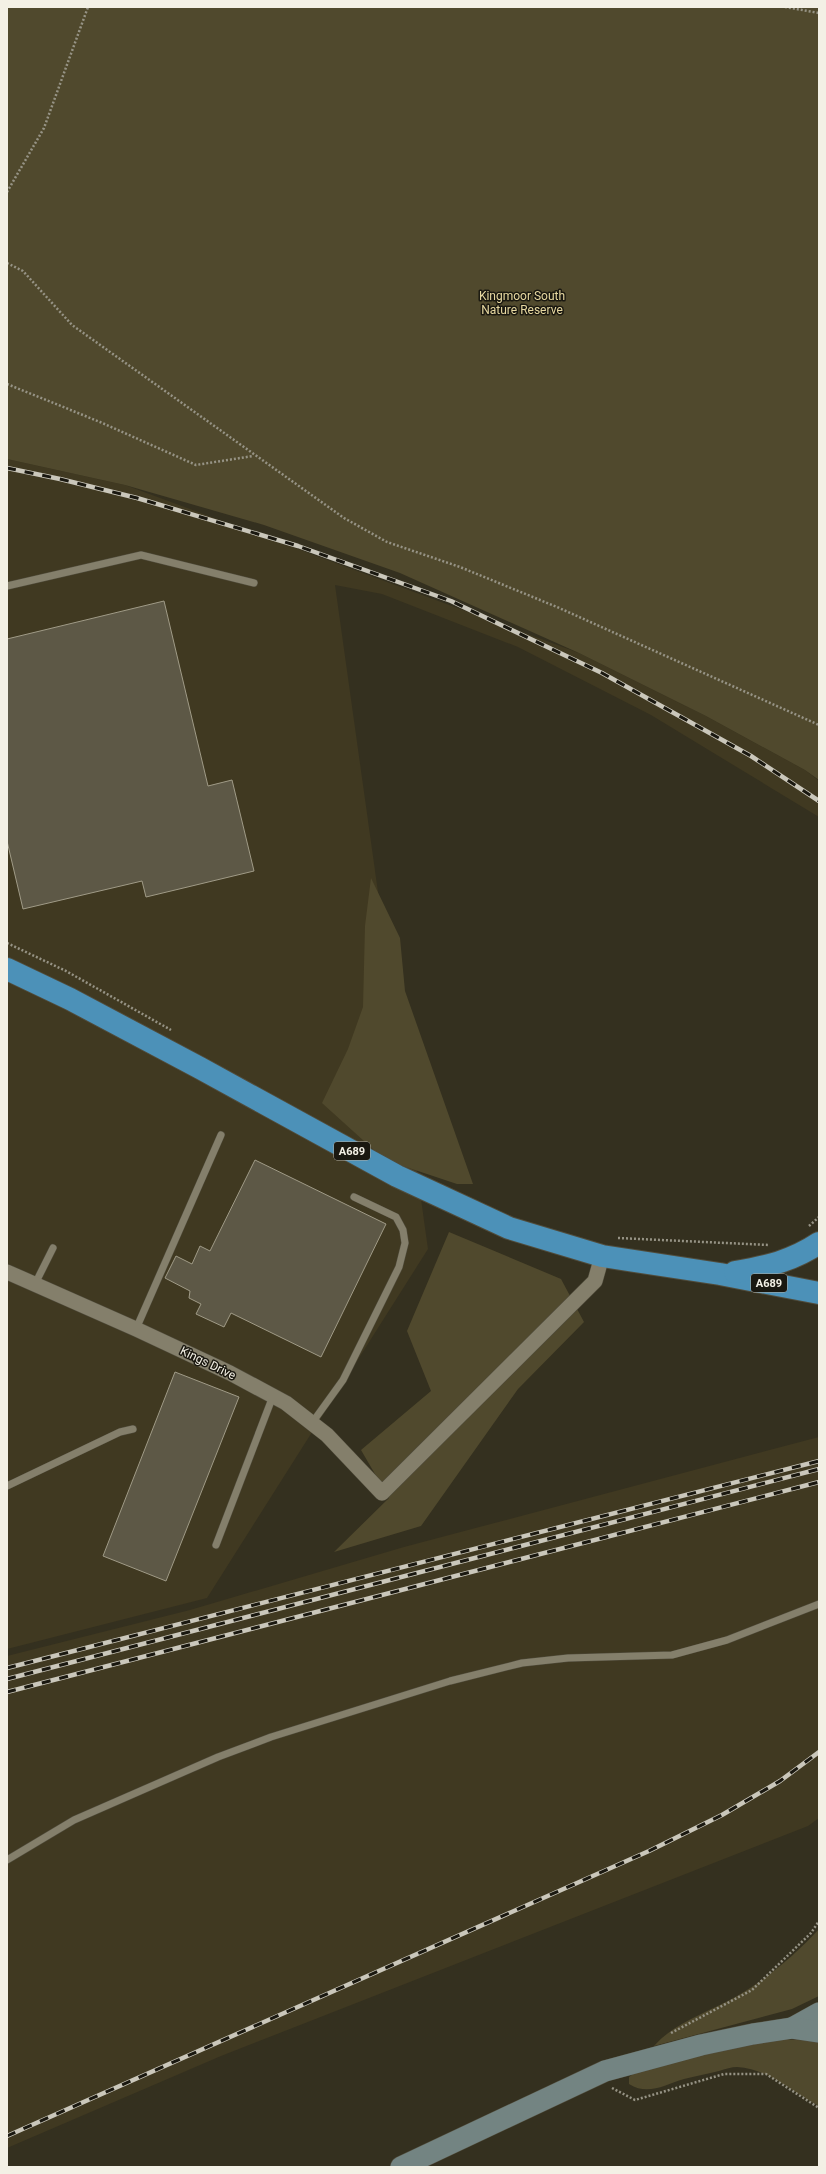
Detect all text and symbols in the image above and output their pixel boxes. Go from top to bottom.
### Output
park label: Kingmoor South Nature Reserve [479,289,565,317]
road number: A689 [334,1142,370,1160]
road number: A689 [751,1274,787,1292]
street label: Kings Drive [178,1344,238,1382]

